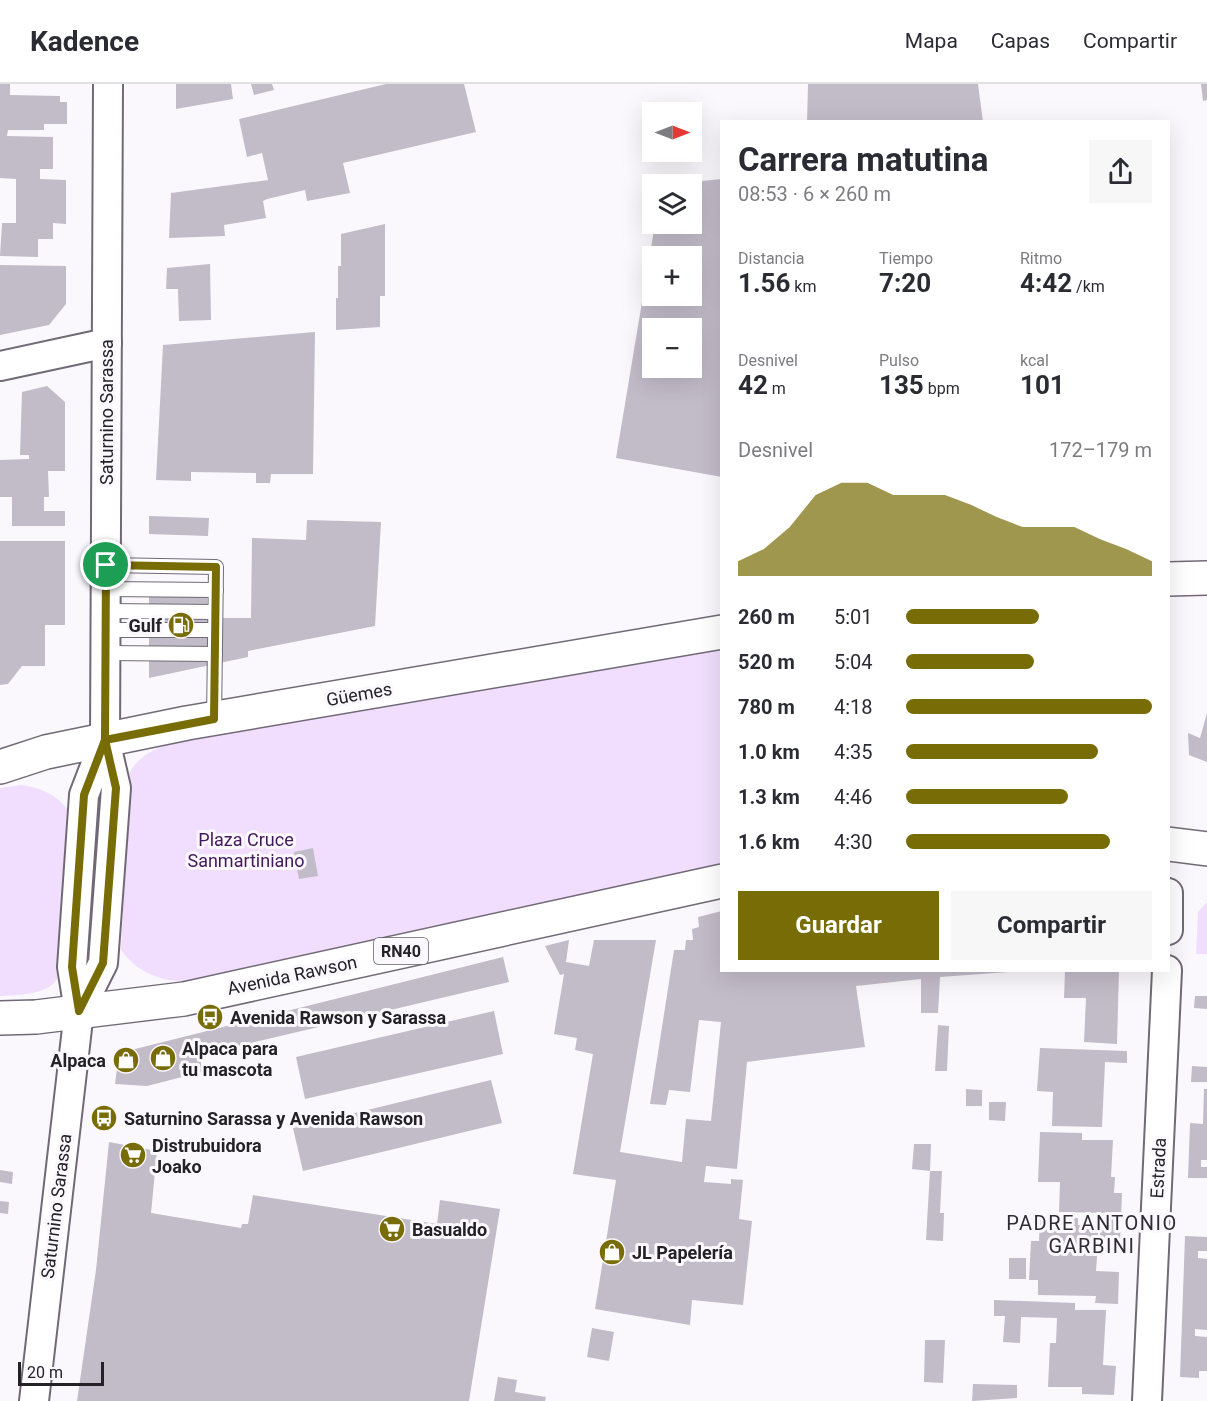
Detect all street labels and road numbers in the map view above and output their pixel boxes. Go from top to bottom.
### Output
street label: Saturnino Sarassa [96,339,117,485]
street label: Güemes [325,678,393,710]
road number: RN40 [374,938,428,964]
street label: Avenida Rawson [225,951,359,999]
street label: Saturnino Sarassa [37,1132,75,1280]
street label: Estrada [1146,1137,1170,1199]

